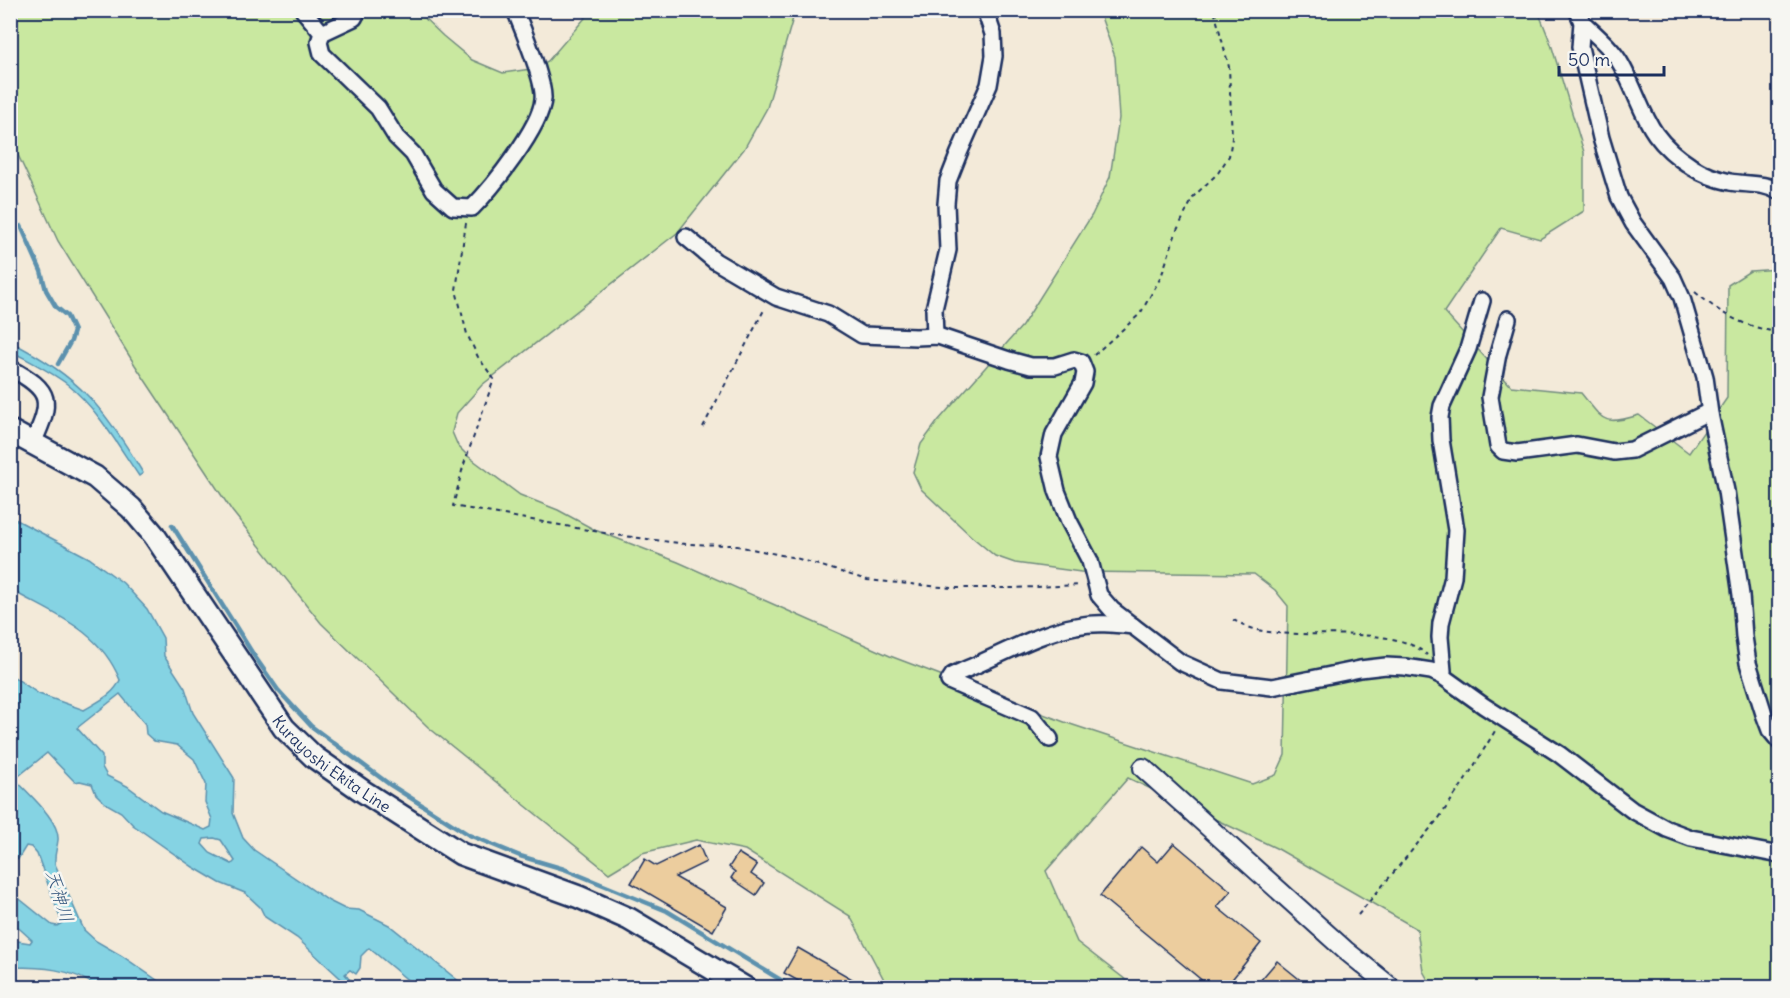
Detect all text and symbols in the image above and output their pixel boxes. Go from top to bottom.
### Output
scale bar [1559,39,1664,77]
text: 50 m [1568,48,1610,71]
street label: Kurayoshi Ekita Line [268,711,395,817]
water label: 天神川 [41,867,79,925]

